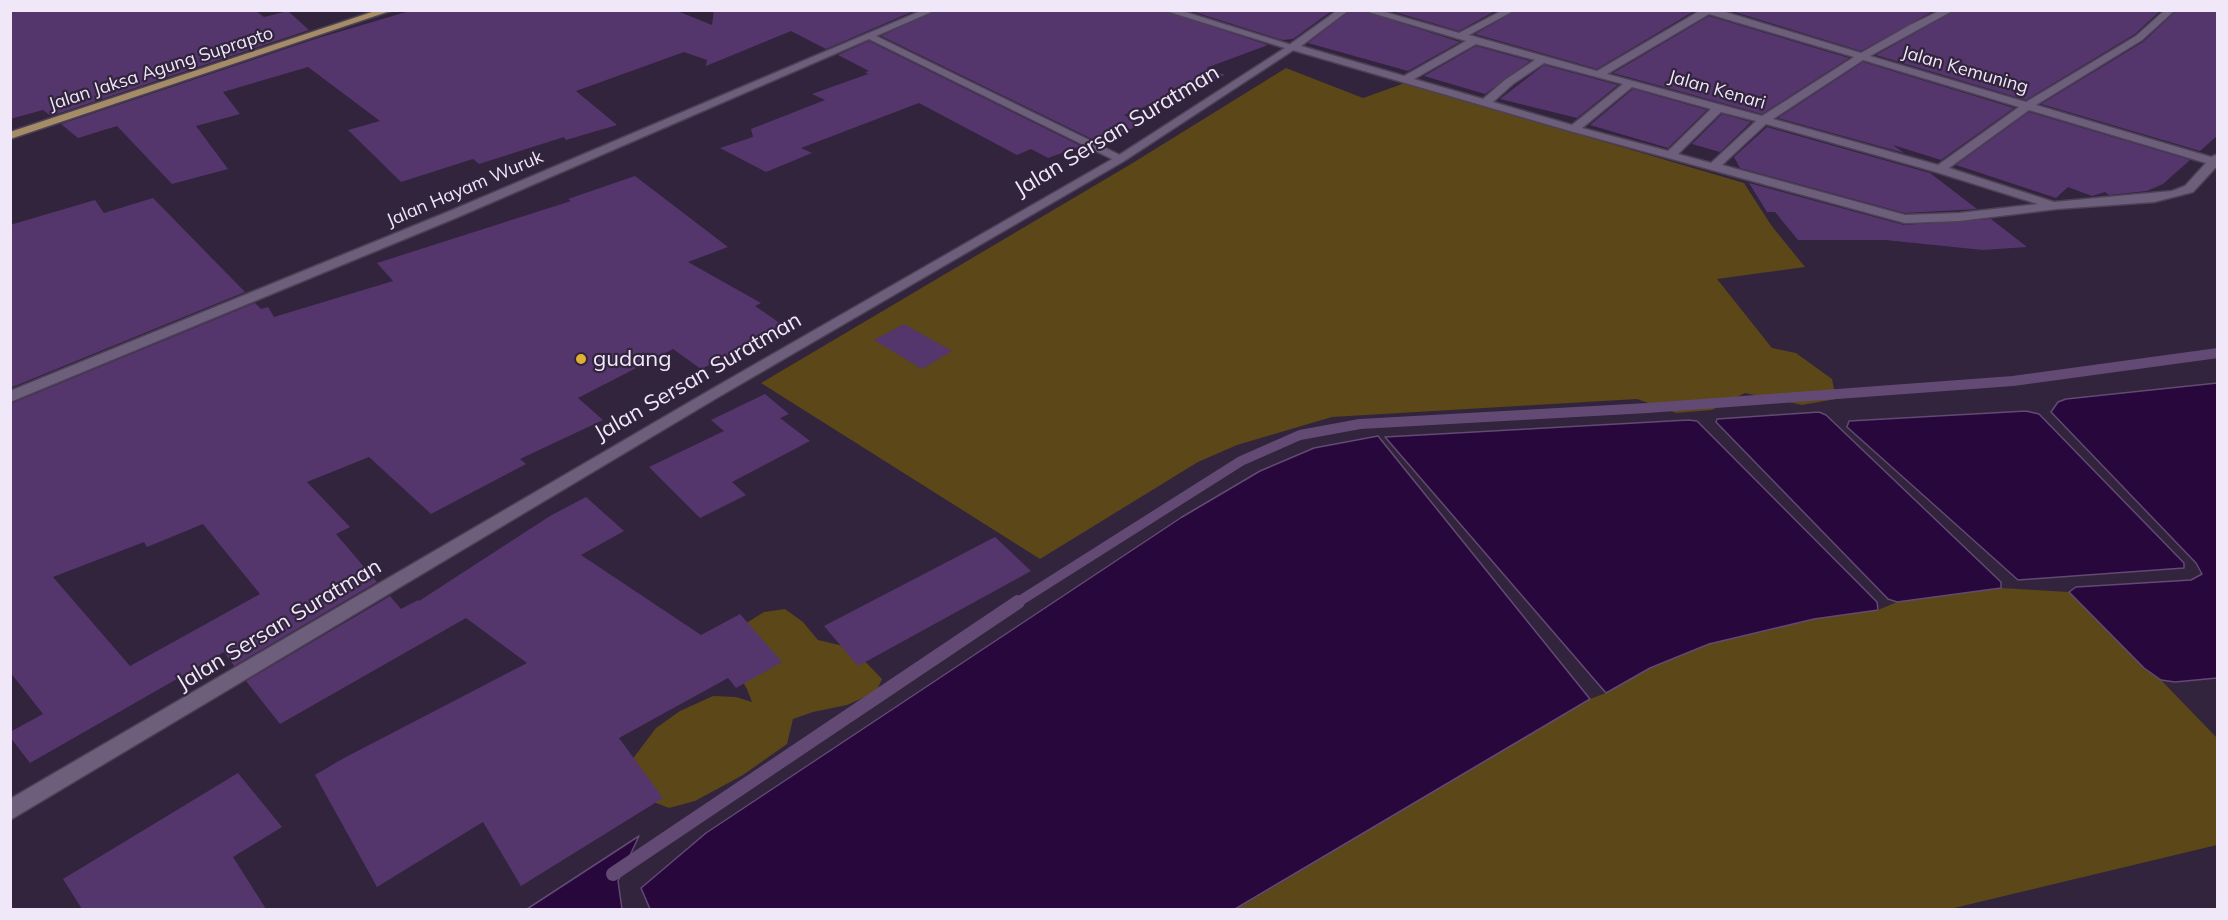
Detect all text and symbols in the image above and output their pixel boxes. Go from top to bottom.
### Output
street label: Jalan Jaksa Agung Suprapto [46,22,276,116]
street label: Jalan Kemuning [1899,42,2031,98]
street label: Jalan Sersan Suratman [1010,59,1224,203]
street label: Jalan Kenari [1666,66,1768,114]
street label: Jalan Hayam Wuruk [383,146,547,232]
street label: Jalan Sersan Suratman [590,307,806,447]
place label: gudang [593,346,672,372]
marker: gudang [574,352,588,366]
street label: Jalan Sersan Suratman [172,553,386,697]

